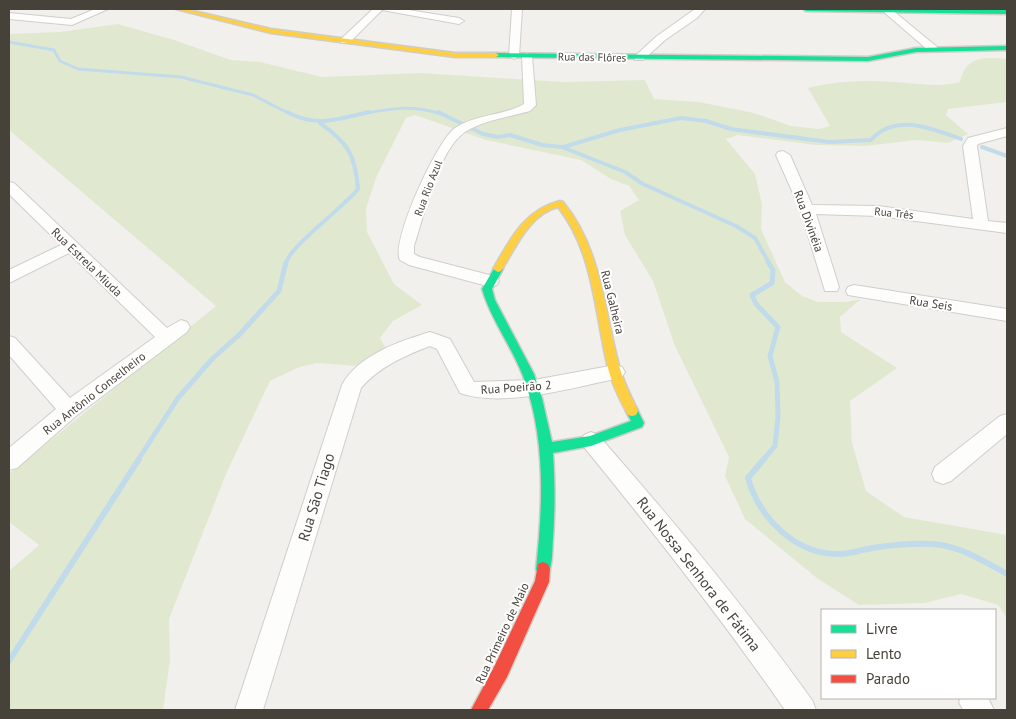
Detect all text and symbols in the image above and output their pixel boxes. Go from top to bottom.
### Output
street label: Rua das Flôres [558,49,627,65]
street label: Rua Rio Azul [411,157,445,218]
street label: Rua Divinéia [791,188,827,254]
street label: Rua Três [874,204,915,222]
street label: Rua Estrela Miuda [48,224,126,300]
street label: Rua Galheira [598,268,628,336]
street label: Rua Seis [908,292,954,314]
street label: Rua Antônio Conselheiro [40,348,148,438]
street label: Rua Poeirão 2 [480,377,552,397]
street label: Rua São Tiago [294,451,338,543]
street label: Rua Nossa Senhora de Fátima [633,493,765,655]
street label: Rua Primeiro de Maio [472,580,532,686]
legend [821,609,996,699]
text: Livre [866,619,898,638]
text: Lento [866,644,902,663]
text: Parado [866,669,910,688]

